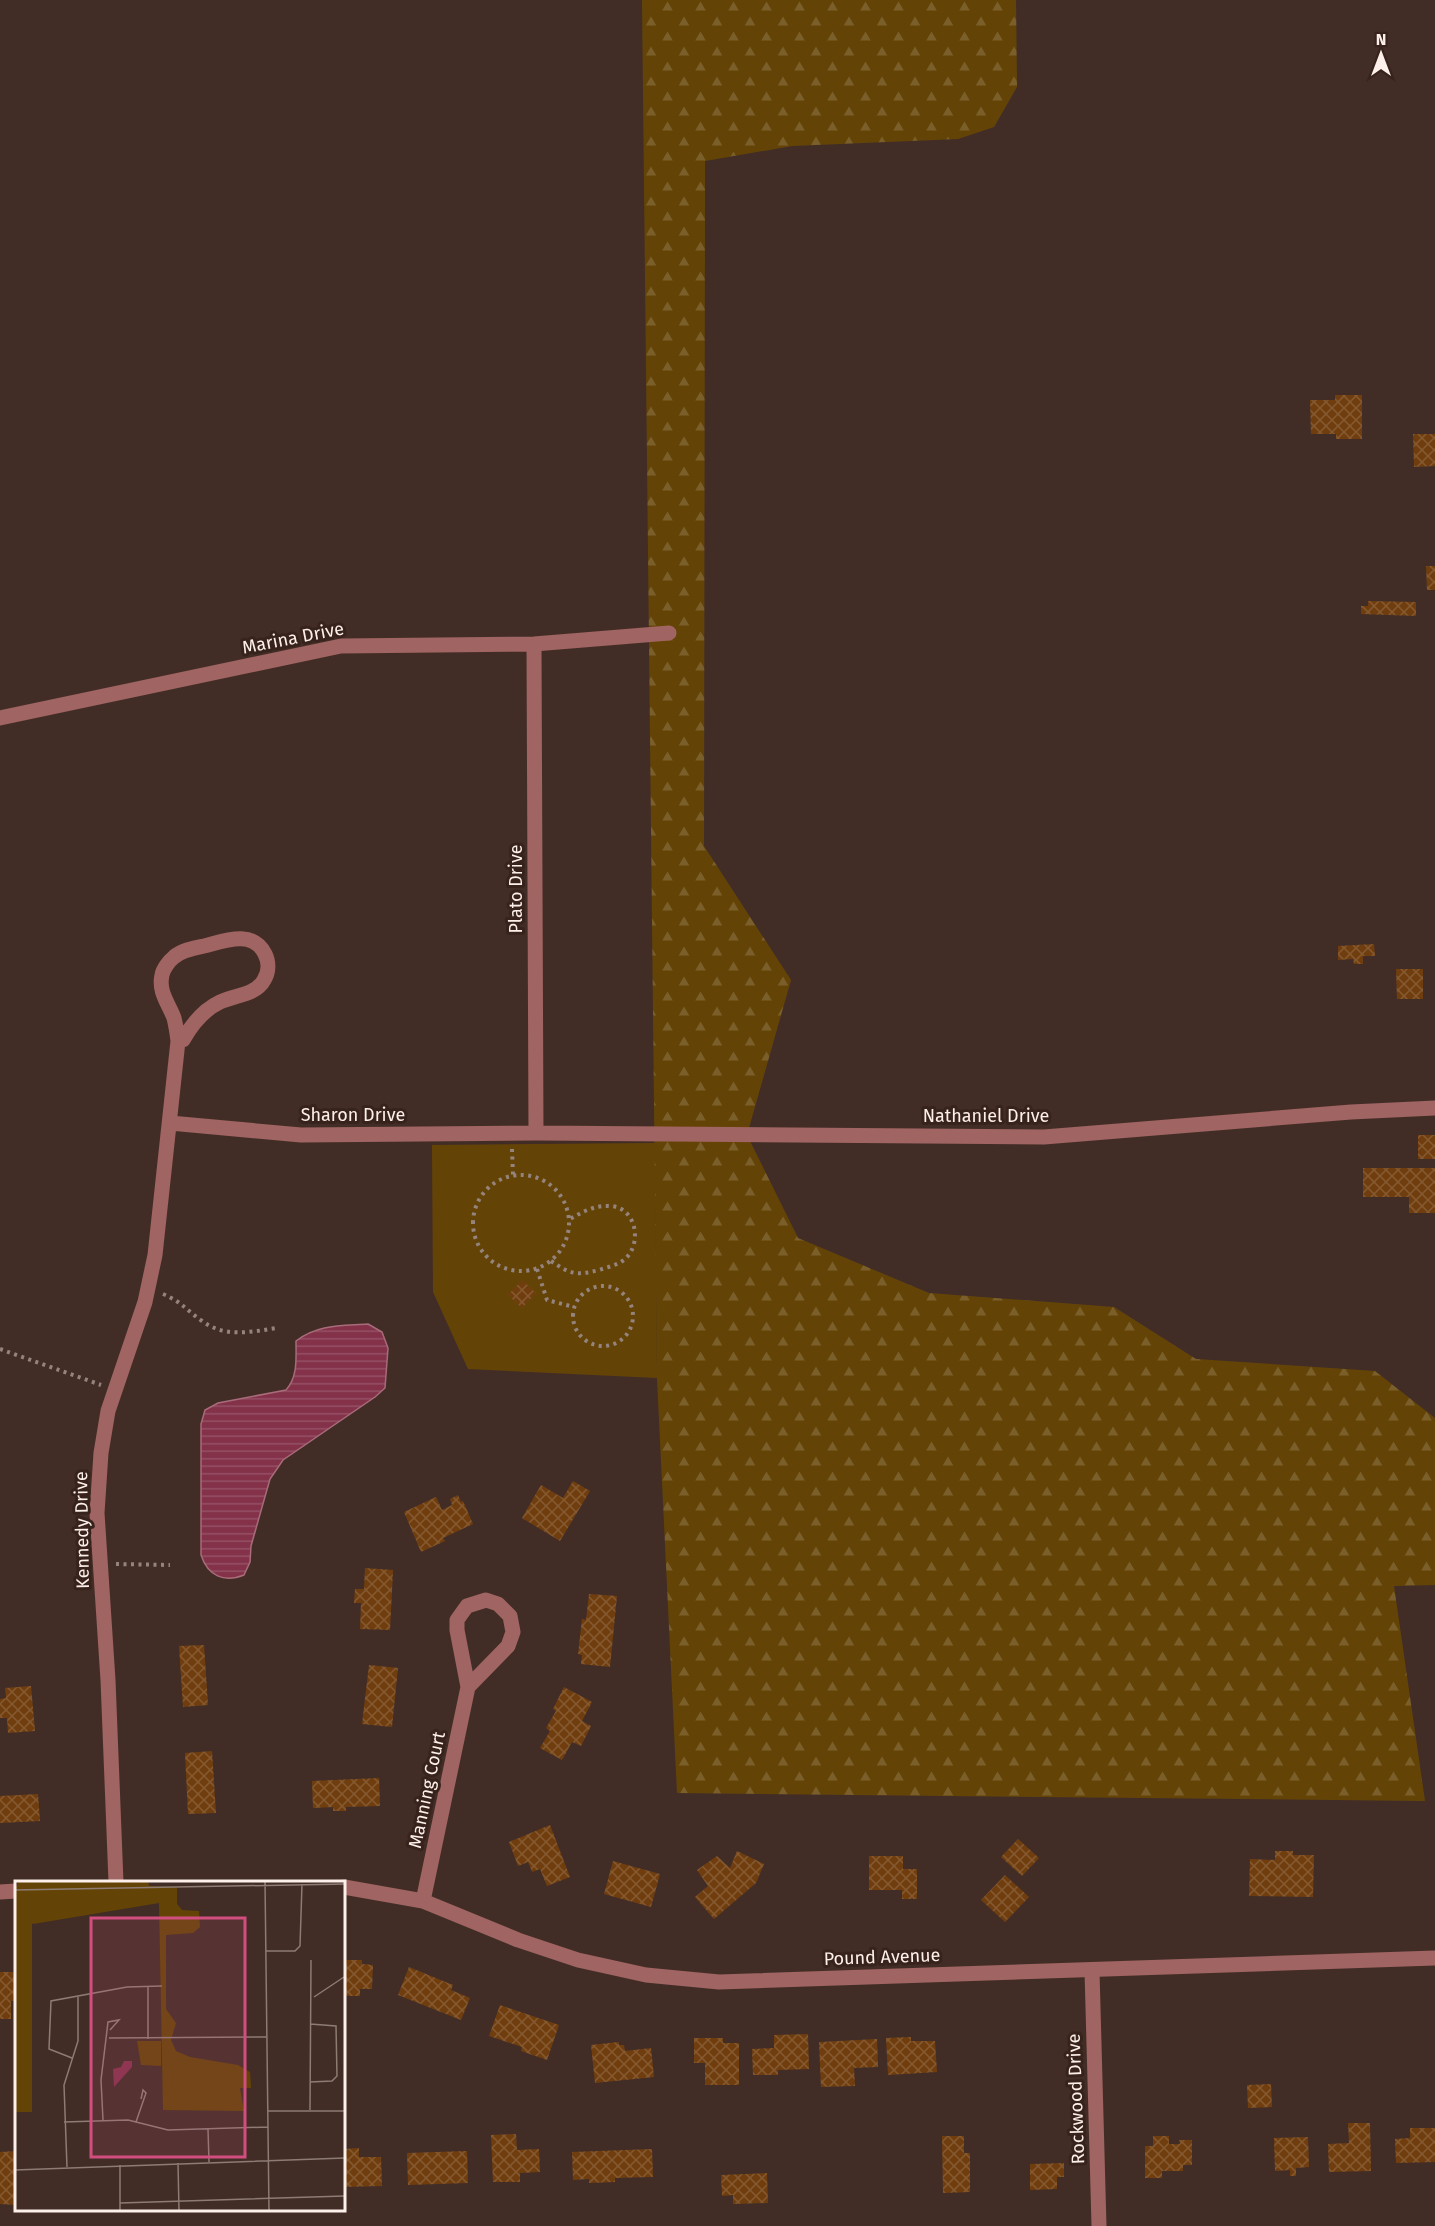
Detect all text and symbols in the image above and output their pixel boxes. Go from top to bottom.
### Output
north arrow [1351,24,1411,84]
text: N [1376,30,1386,49]
street label: Marina Drive [240,617,346,659]
street label: Plato Drive [505,845,527,933]
street label: Sharon Drive [301,1104,405,1126]
street label: Nathaniel Drive [923,1105,1049,1127]
street label: Kennedy Drive [70,1471,94,1589]
street label: Manning Court [404,1729,450,1850]
inset map [15,1881,345,2211]
street label: Pound Avenue [823,1944,941,1970]
street label: Rockwood Drive [1063,2033,1089,2165]

